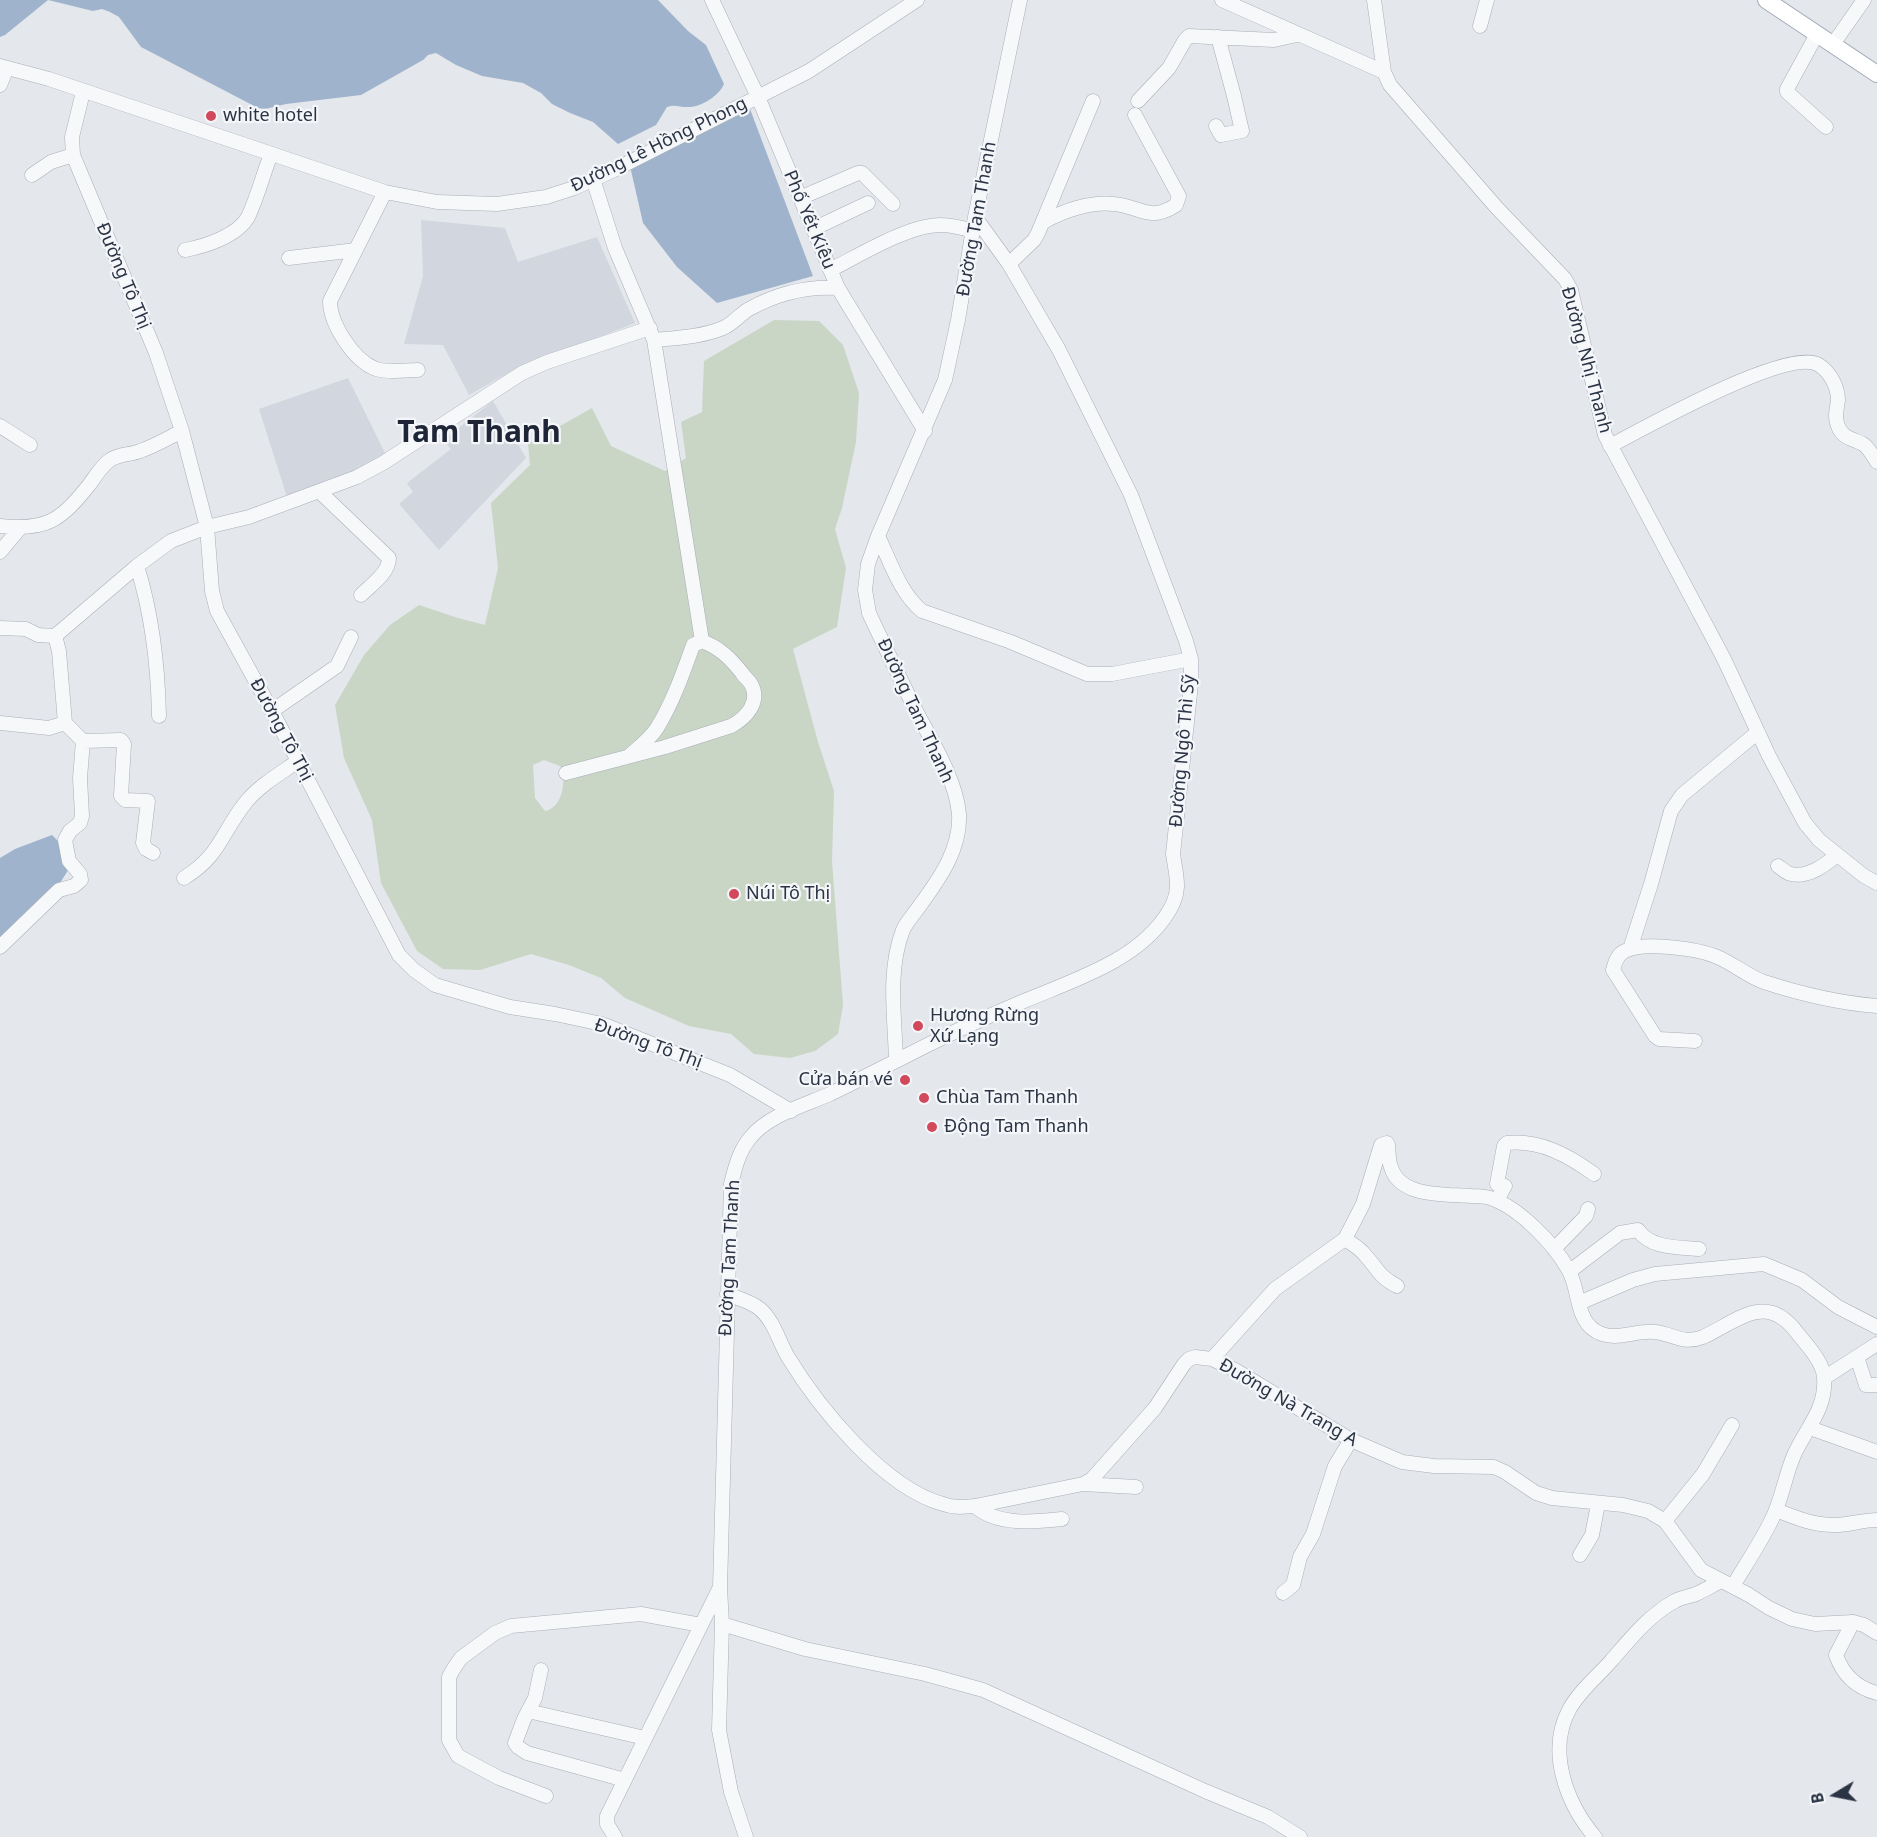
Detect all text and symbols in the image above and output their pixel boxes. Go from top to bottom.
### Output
street label: Đường Lê Hồng Phong [567,93,751,197]
place label: white hotel [223,105,318,127]
marker: white hotel [204,109,218,123]
street label: Đường Tam Thanh [953,140,1001,298]
street label: Phố Yết Kiêu [778,167,840,273]
street label: Đường Tô Thị [91,220,155,332]
street label: Đường Nhị Thanh [1556,284,1616,436]
district label: Tam Thanh [397,415,561,451]
street label: Đường Tam Thanh [872,635,958,787]
street label: Đường Ngô Thì Sỹ [1166,674,1200,828]
street label: Đường Tô Thị [245,675,317,785]
place label: Núi Tô Thị [746,883,830,905]
marker: Núi Tô Thị [727,887,741,901]
place label: Hương Rừng Xứ Lạng [930,1005,1039,1048]
street label: Đường Tô Thị [591,1014,705,1074]
marker: Hương Rừng Xứ Lạng [911,1019,925,1033]
place label: Cửa bán vé [798,1069,893,1091]
marker: Cửa bán vé [898,1073,912,1087]
place label: Chùa Tam Thanh [936,1087,1078,1109]
marker: Chùa Tam Thanh [917,1091,931,1105]
place label: Động Tam Thanh [944,1116,1089,1138]
marker: Động Tam Thanh [925,1120,939,1134]
street label: Đường Tam Thanh [715,1179,745,1337]
street label: Đường Nà Trang A [1215,1355,1361,1451]
north arrow [1805,1765,1865,1825]
text: B [1806,1791,1829,1805]

